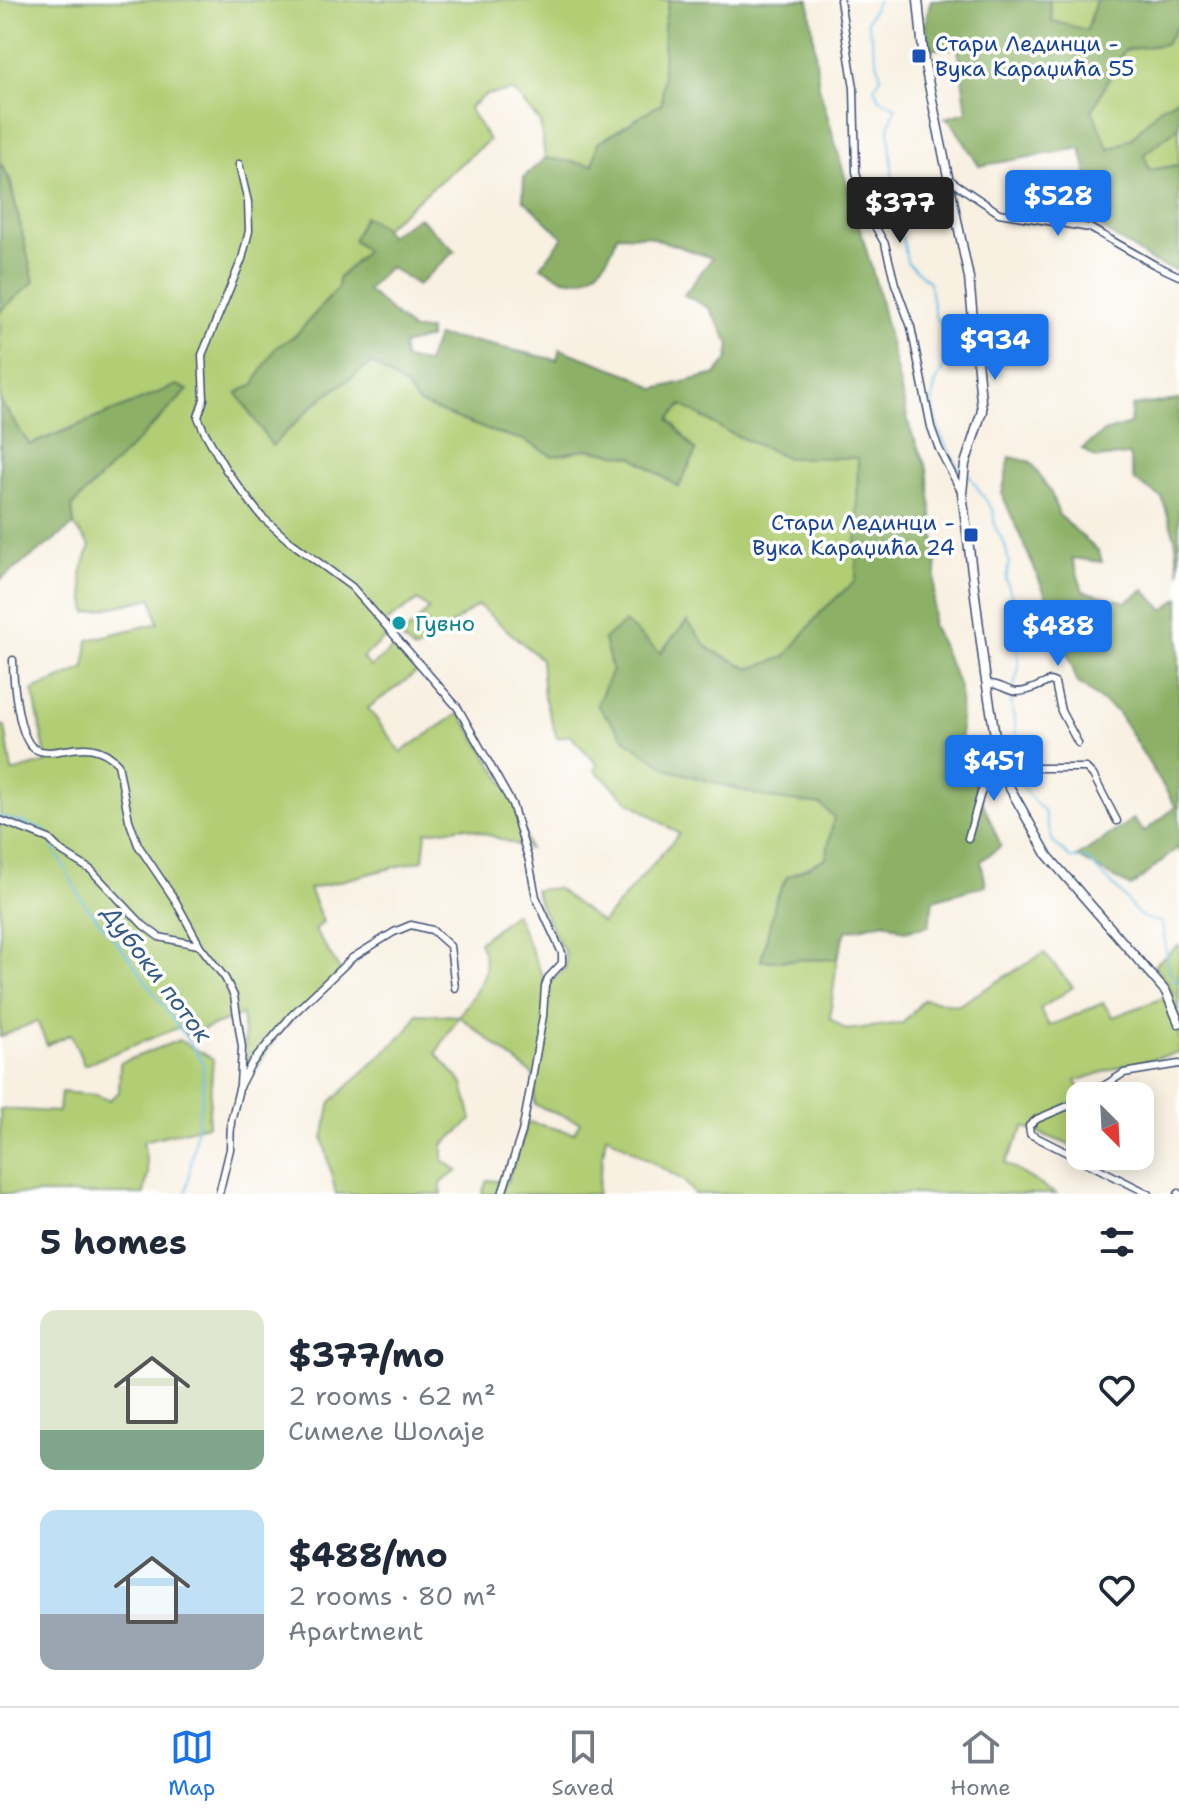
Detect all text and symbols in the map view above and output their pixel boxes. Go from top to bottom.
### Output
place label: Стари Лединци - Вука Караџића 55 [935,29,1135,83]
marker: Стари Лединци - Вука Караџића 55 [910,47,928,65]
pin: $528 [1011,170,1105,238]
pin: $377 [853,177,947,245]
text: $528 [1023,178,1093,213]
text: $377 [865,185,935,220]
pin: $934 [948,314,1042,382]
text: $934 [959,322,1031,357]
place label: Стари Лединци - Вука Караџића 24 [752,508,955,562]
marker: Стари Лединци - Вука Караџића 24 [962,526,980,544]
pin: $488 [1011,600,1105,668]
text: $488 [1022,608,1094,643]
place label: Гувно [415,609,475,638]
marker: Гувно [390,614,408,632]
pin: $451 [947,735,1041,803]
text: $451 [963,743,1025,778]
water label: Дубоки поток [94,897,220,1050]
north arrow [1066,1082,1154,1170]
map controls [1066,1082,1154,1170]
text: 5 homes [40,1219,187,1265]
icon: filters [1095,1220,1139,1264]
text: $377/mo [288,1332,445,1378]
icon: home [104,1342,200,1438]
icon: heart [1095,1368,1139,1412]
text: 2 rooms · 62 m² [288,1378,496,1413]
text: Симеле Шолаје [288,1413,485,1448]
text: $488/mo [288,1532,448,1578]
icon: home [104,1542,200,1638]
icon: heart [1095,1568,1139,1612]
text: 2 rooms · 80 m² [288,1578,497,1613]
text: Apartment [288,1613,424,1648]
tab: Map [168,1725,215,1802]
tab: Saved [552,1725,614,1802]
tab: Home [950,1725,1011,1802]

